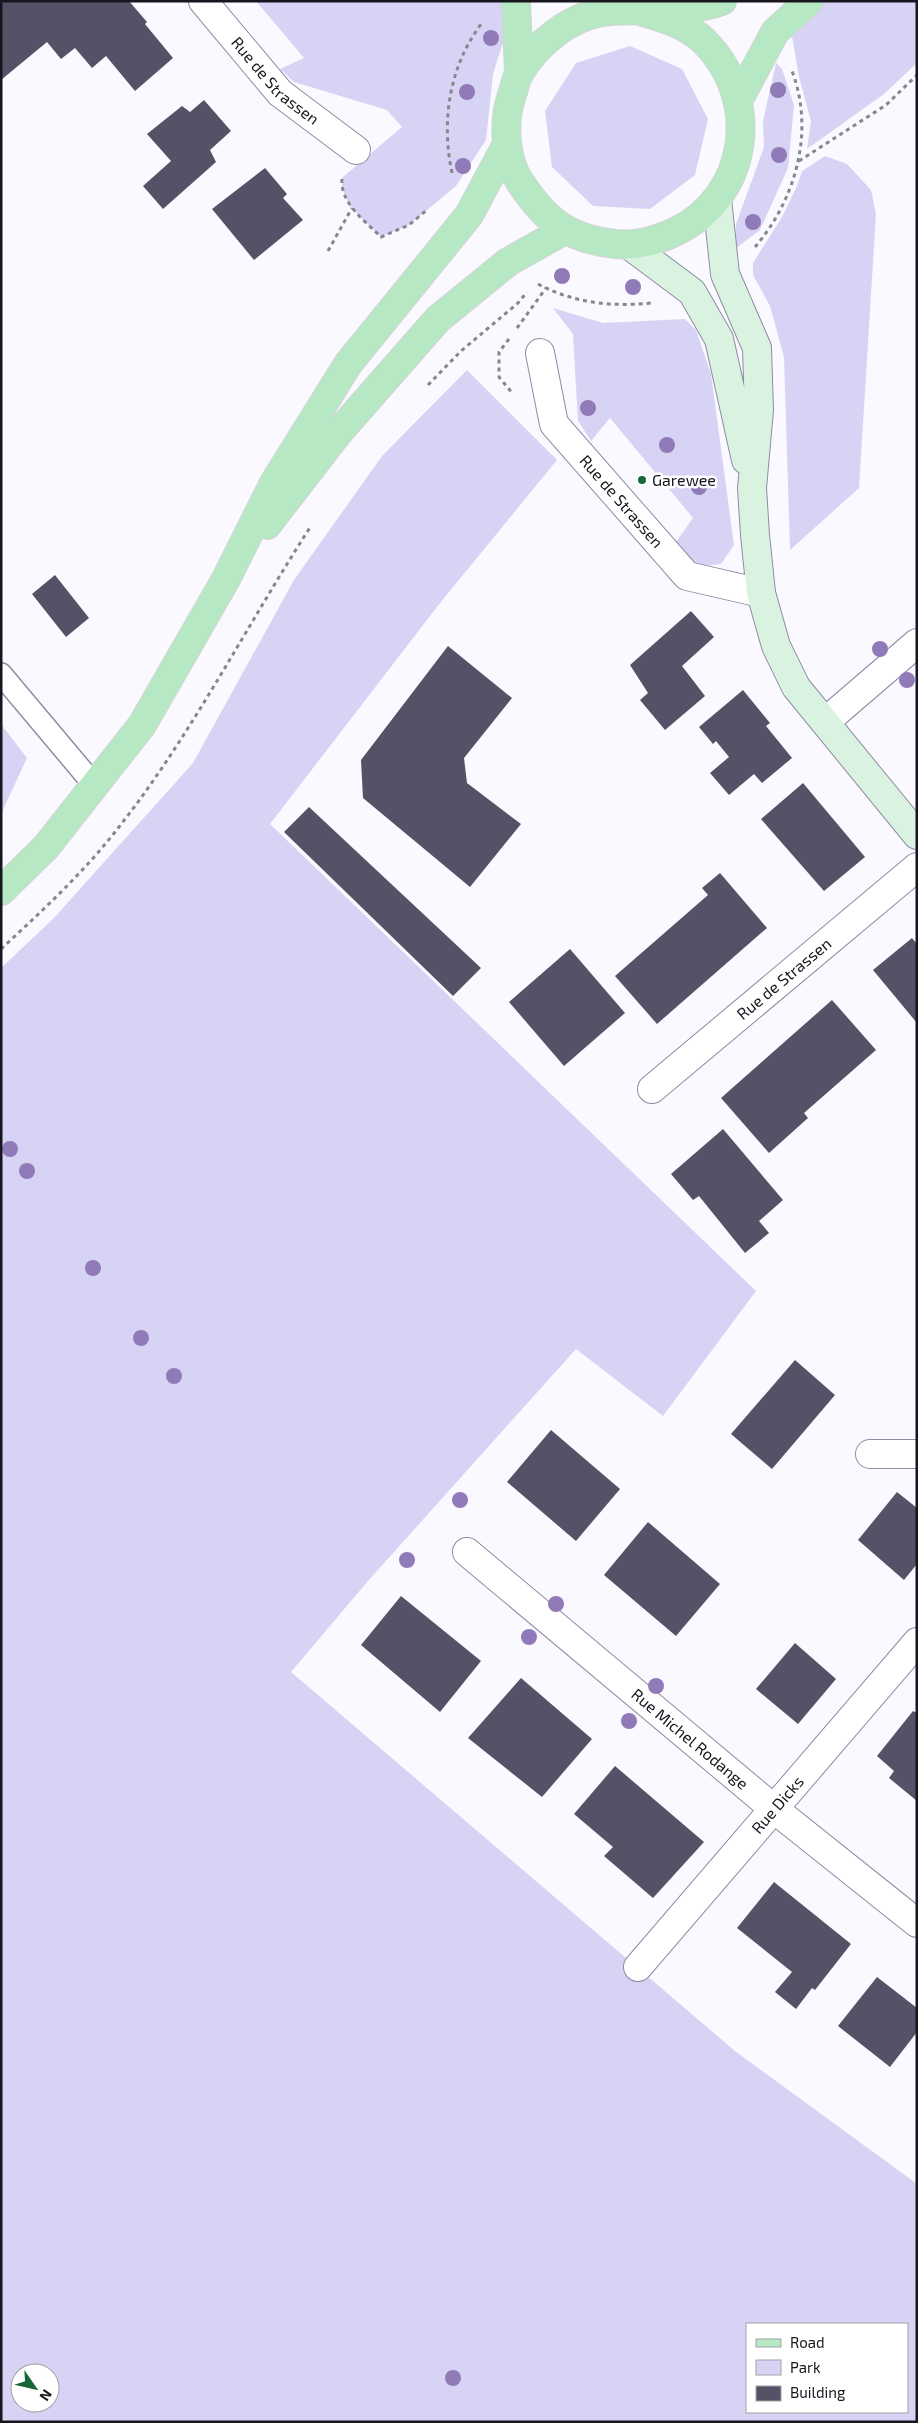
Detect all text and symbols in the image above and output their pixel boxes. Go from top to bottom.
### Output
street label: Rue de Strassen [228,33,323,128]
street label: Rue de Strassen [576,451,668,551]
place label: Garewee [652,470,716,489]
marker: Garewee [636,474,648,486]
street label: Rue de Strassen [733,933,834,1023]
street label: Rue Michel Rodange [628,1684,753,1793]
street label: Rue Dicks [747,1772,807,1837]
legend [746,2323,908,2413]
text: Road [790,2333,825,2351]
text: Park [790,2358,821,2376]
north arrow [10,2363,60,2413]
text: Building [790,2383,846,2401]
text: N [36,2387,56,2404]

